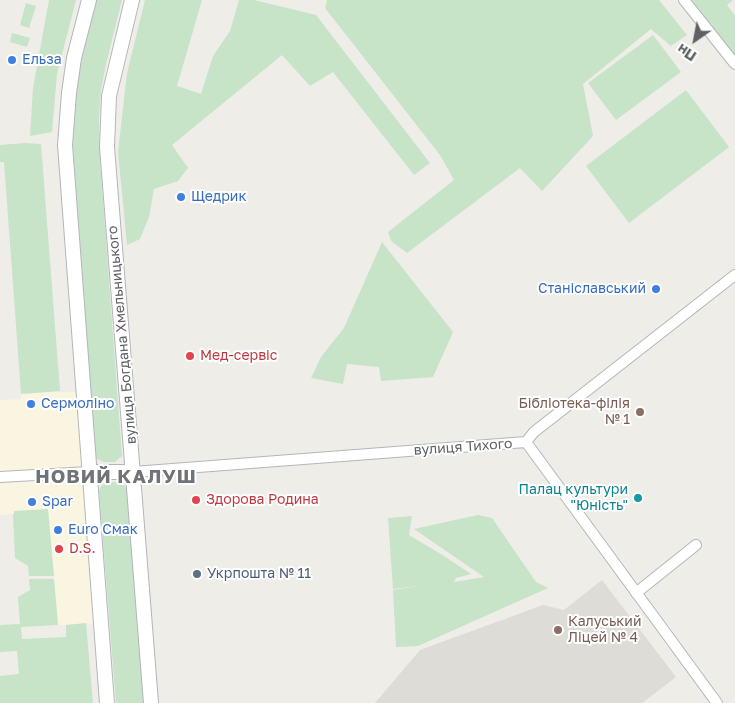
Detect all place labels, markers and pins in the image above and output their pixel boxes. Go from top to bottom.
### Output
place label: Ельза [22,52,62,68]
marker: Ельза [6,54,18,66]
place label: Щедрик [191,189,246,205]
marker: Щедрик [175,191,187,203]
place label: Станіславський [538,281,646,297]
marker: Станіславський [650,283,662,295]
place label: Мед-сервіс [200,348,277,364]
marker: Мед-сервіс [184,350,196,362]
place label: Сермоліно [41,396,114,412]
place label: Бібліотека-філія № 1 [519,396,630,428]
marker: Сермоліно [25,398,37,410]
marker: Бібліотека-філія № 1 [634,406,646,418]
place label: Палац культури "Юність" [519,482,628,514]
place label: Здорова Родина [206,492,319,508]
marker: Палац культури "Юність" [632,492,644,504]
place label: Spar [42,494,73,510]
marker: Здорова Родина [190,494,202,506]
marker: Spar [26,496,38,508]
place label: Euro Смак [68,522,138,538]
marker: Euro Смак [52,524,64,536]
place label: D.S. [69,541,96,557]
marker: D.S. [53,543,65,555]
place label: Укрпошта № 11 [207,566,311,582]
marker: Укрпошта № 11 [191,568,203,580]
place label: Калуський Ліцей № 4 [568,614,641,646]
marker: Калуський Ліцей № 4 [552,624,564,636]

